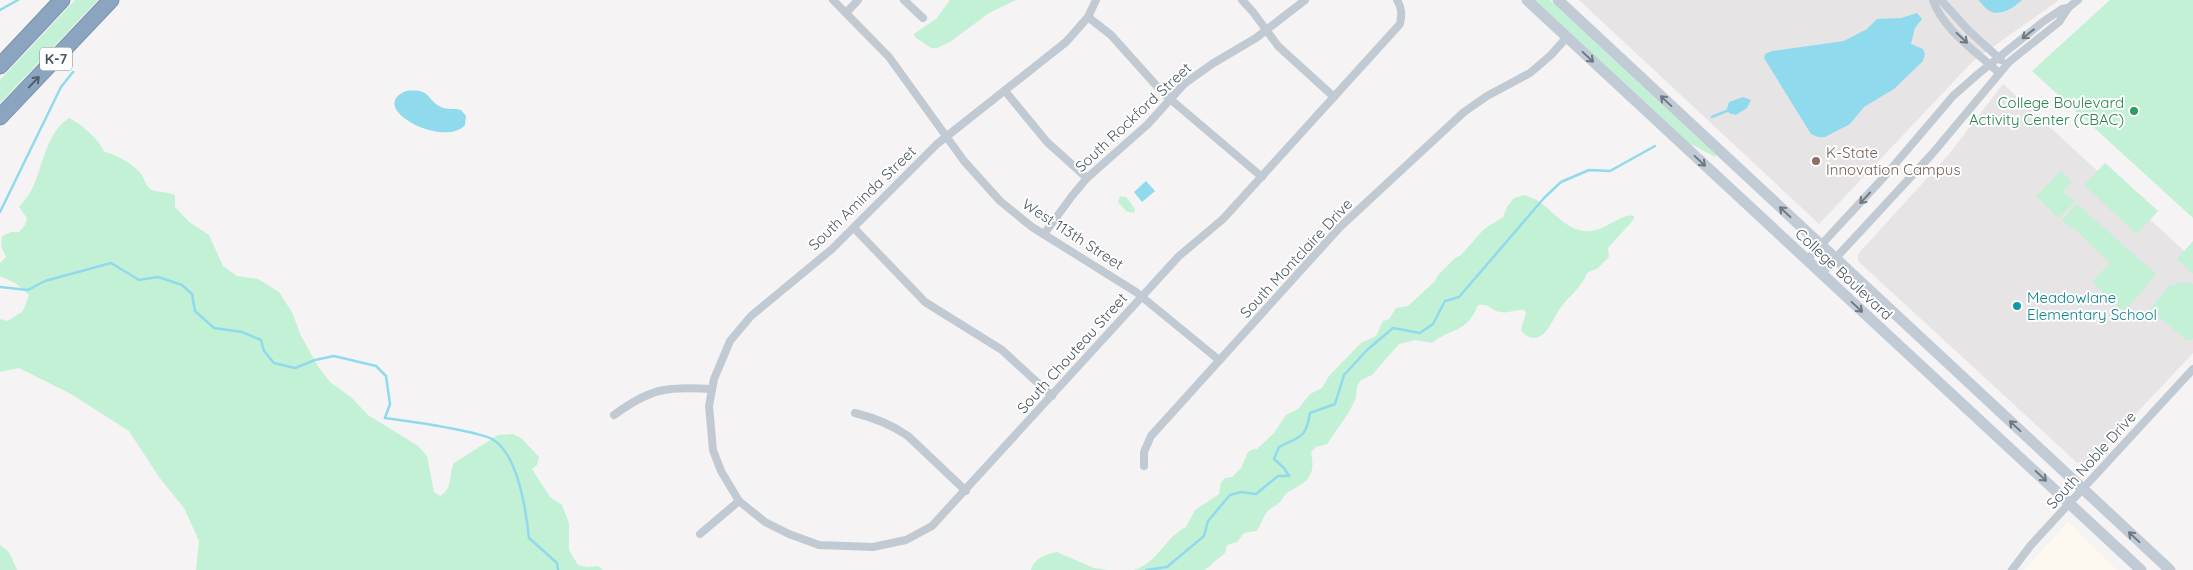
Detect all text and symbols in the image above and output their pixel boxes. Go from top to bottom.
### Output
one-way arrow [2022,28,2035,39]
one-way arrow [1955,32,1968,44]
road number: K-7 [40,48,72,70]
one-way arrow [1582,51,1595,63]
street label: South Rockford Street [1071,58,1195,176]
one-way arrow [28,76,40,88]
place label: College Boulevard Activity Center (CBAC) [1969,93,2124,129]
one-way arrow [1660,95,1673,107]
marker: College Boulevard Activity Center (CBAC) [2128,105,2140,117]
street label: South Aminda Street [804,142,920,254]
place label: K-State Innovation Campus [1826,143,1960,179]
one-way arrow [1694,155,1706,167]
marker: K-State Innovation Campus [1810,155,1822,167]
one-way arrow [1859,192,1871,205]
street label: West 113th Street [1019,194,1127,274]
street label: South Montclaire Drive [1236,194,1356,322]
one-way arrow [1779,206,1791,218]
street label: College Boulevard [1791,224,1897,324]
place label: Meadowlane Elementary School [2027,288,2157,324]
street label: South Chouteau Street [1013,289,1131,417]
marker: Meadowlane Elementary School [2011,300,2023,312]
one-way arrow [1851,301,1864,313]
street label: South Noble Drive [2042,407,2140,513]
one-way arrow [2009,420,2022,432]
one-way arrow [2035,470,2048,482]
one-way arrow [2128,531,2141,543]

